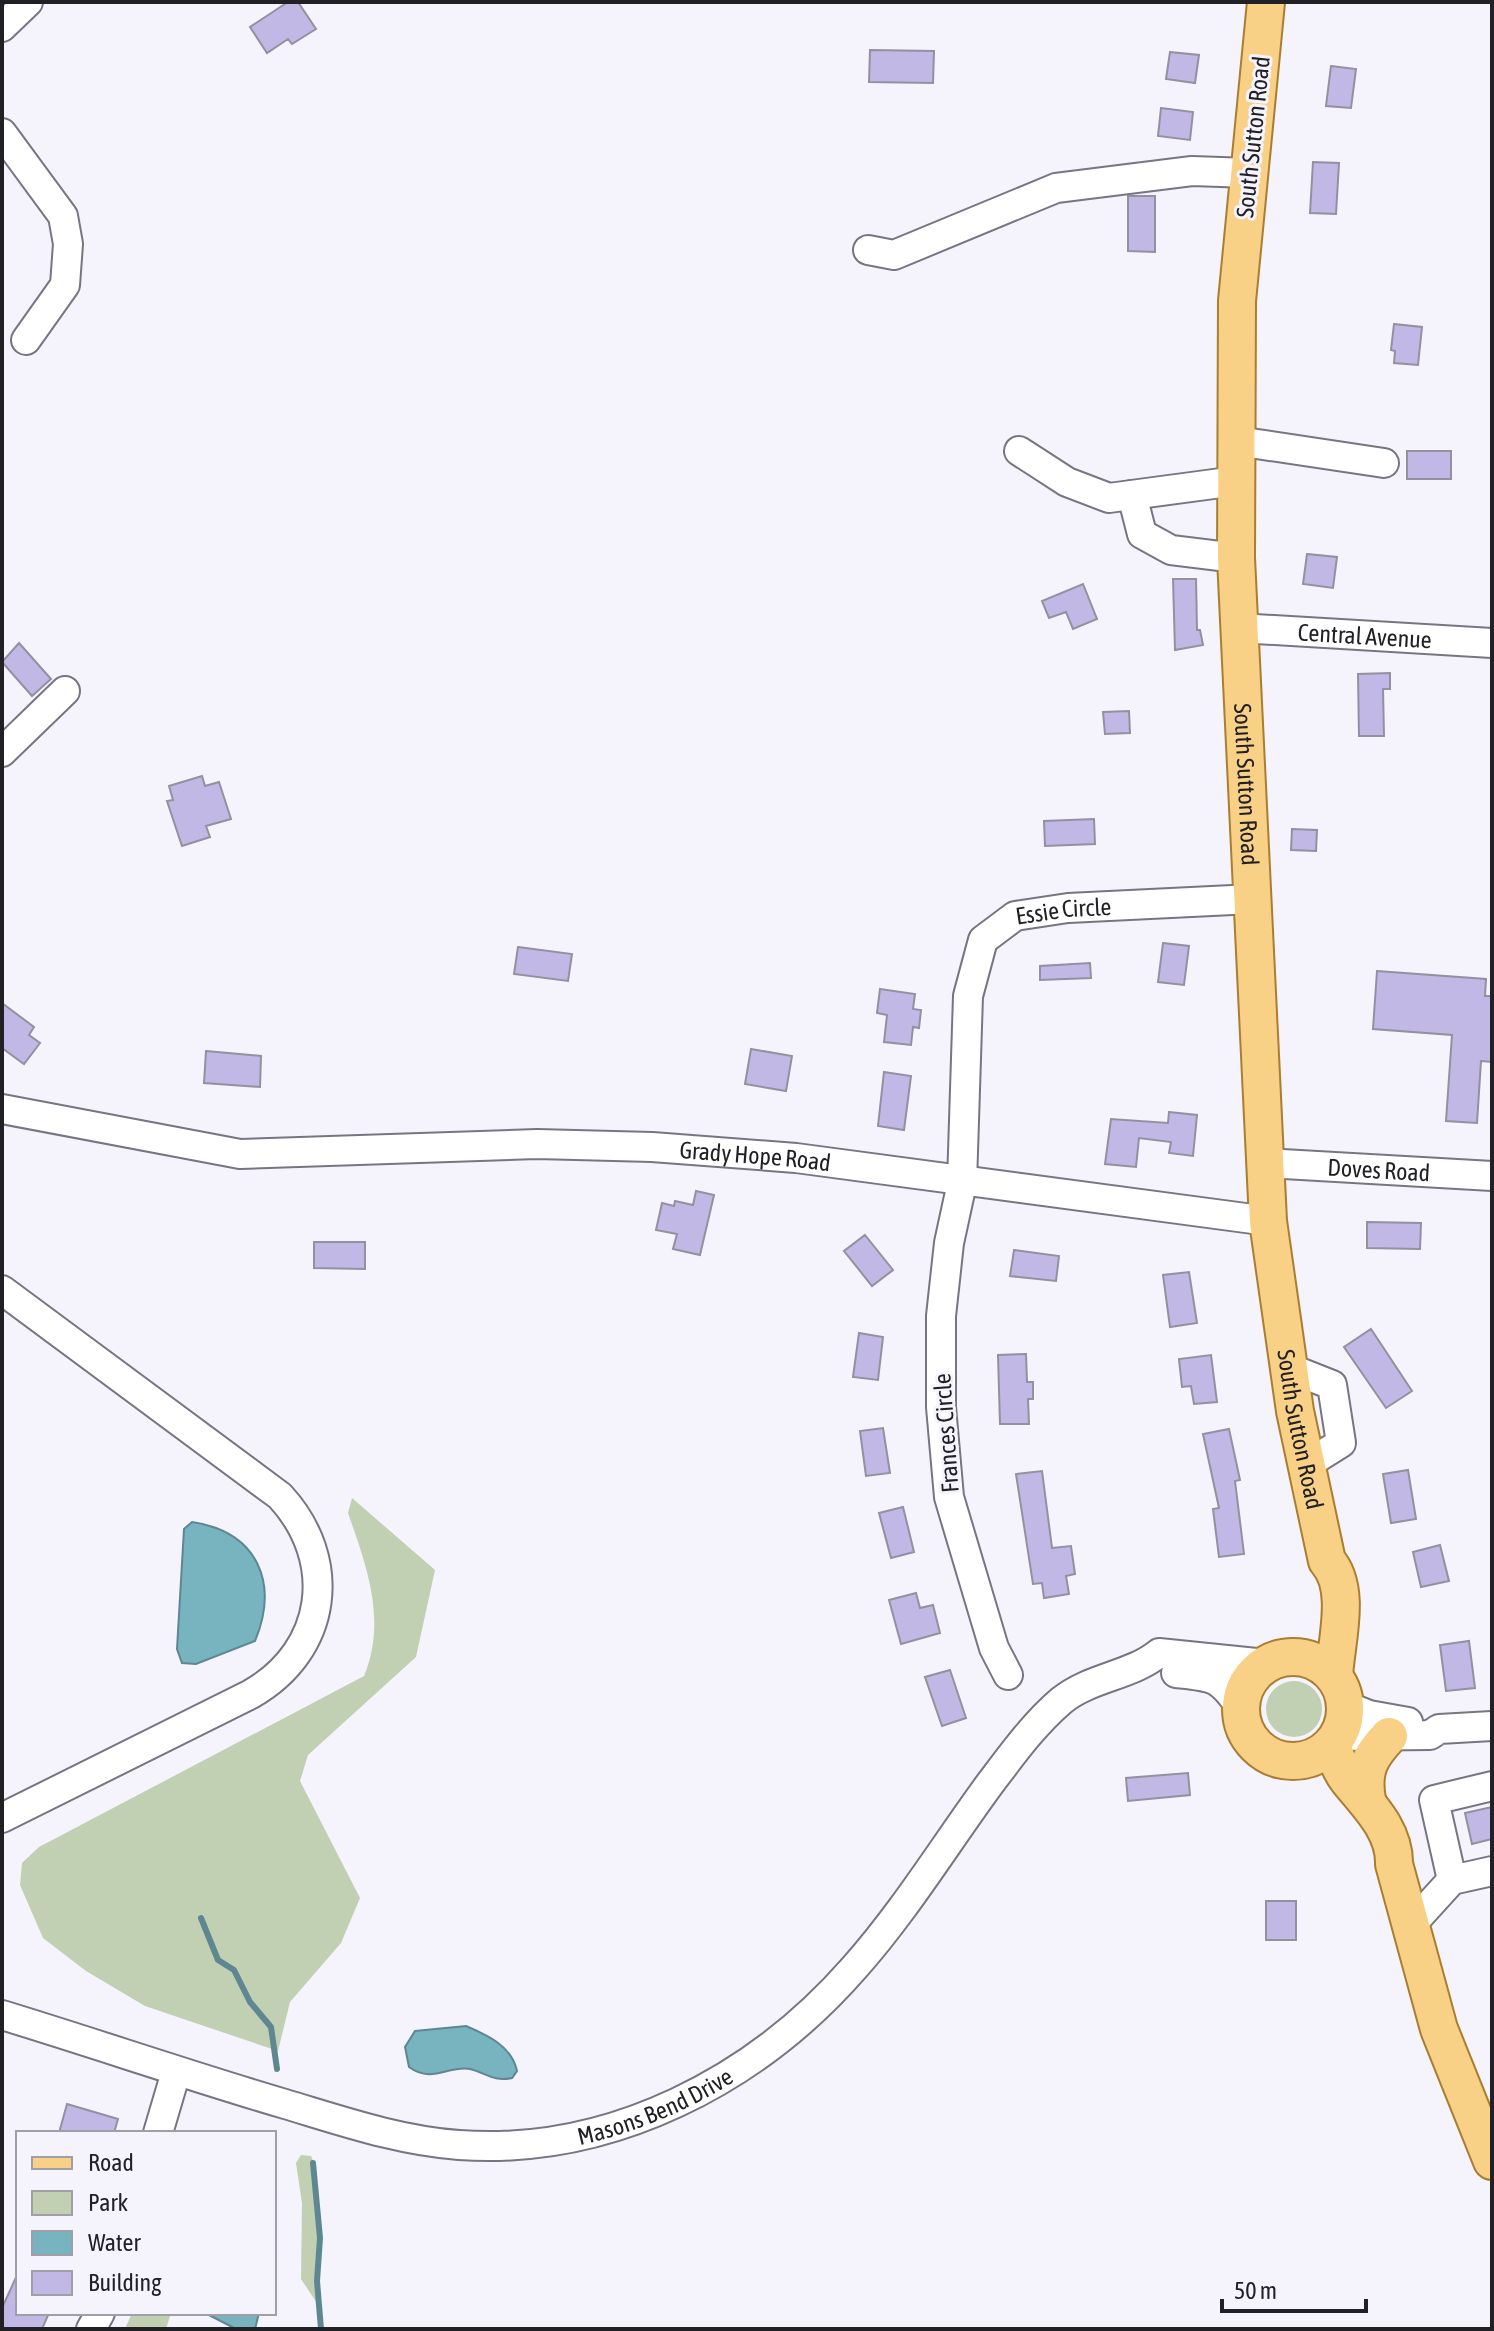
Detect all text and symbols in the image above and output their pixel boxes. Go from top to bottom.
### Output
street label: South Sutton Road [1231,55,1275,219]
street label: Central Avenue [1297,618,1433,653]
street label: South Sutton Road [1230,703,1264,866]
street label: Essie Circle [1014,892,1112,929]
street label: Grady Hope Road [679,1136,833,1176]
street label: Doves Road [1327,1153,1431,1186]
street label: South Sutton Road [1273,1348,1329,1512]
street label: Frances Circle [928,1372,964,1494]
street label: Masons Bend Drive [575,2062,737,2150]
legend [16,2131,276,2315]
text: Road [88,2149,134,2176]
text: Park [88,2189,129,2216]
text: Water [88,2229,141,2256]
scale bar [1222,2263,1366,2313]
text: Building [88,2269,162,2296]
text: 50 m [1234,2277,1277,2304]

